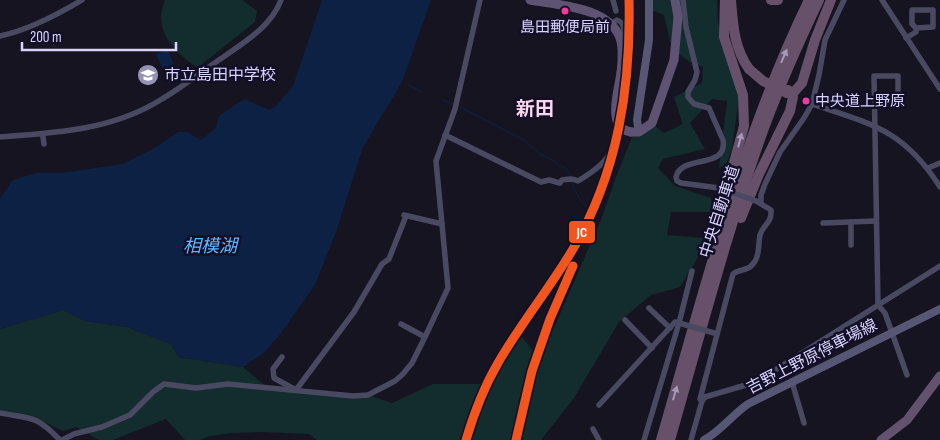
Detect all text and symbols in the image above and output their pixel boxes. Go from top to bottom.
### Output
marker: 島田郵便局前 [560,6,570,16]
place label: 島田郵便局前 [520,18,610,37]
scale bar [22,20,176,52]
text: 200 m [30,28,62,47]
one-way arrow [781,49,789,63]
school or university icon: 市立島田中学校 [136,63,160,87]
place label: 市立島田中学校 [164,66,276,85]
place label: 中央道上野原 [815,92,905,111]
marker: 中央道上野原 [801,96,811,106]
district label: 新田 [516,98,554,121]
one-way arrow [736,132,744,147]
street label: 中央自動車道 [696,163,744,261]
line badge: JC [568,220,596,244]
text: JC [576,224,587,241]
water label: 相模湖 [183,236,240,257]
street label: 吉野上野原停車場線 [744,316,880,398]
one-way arrow [671,386,679,401]

